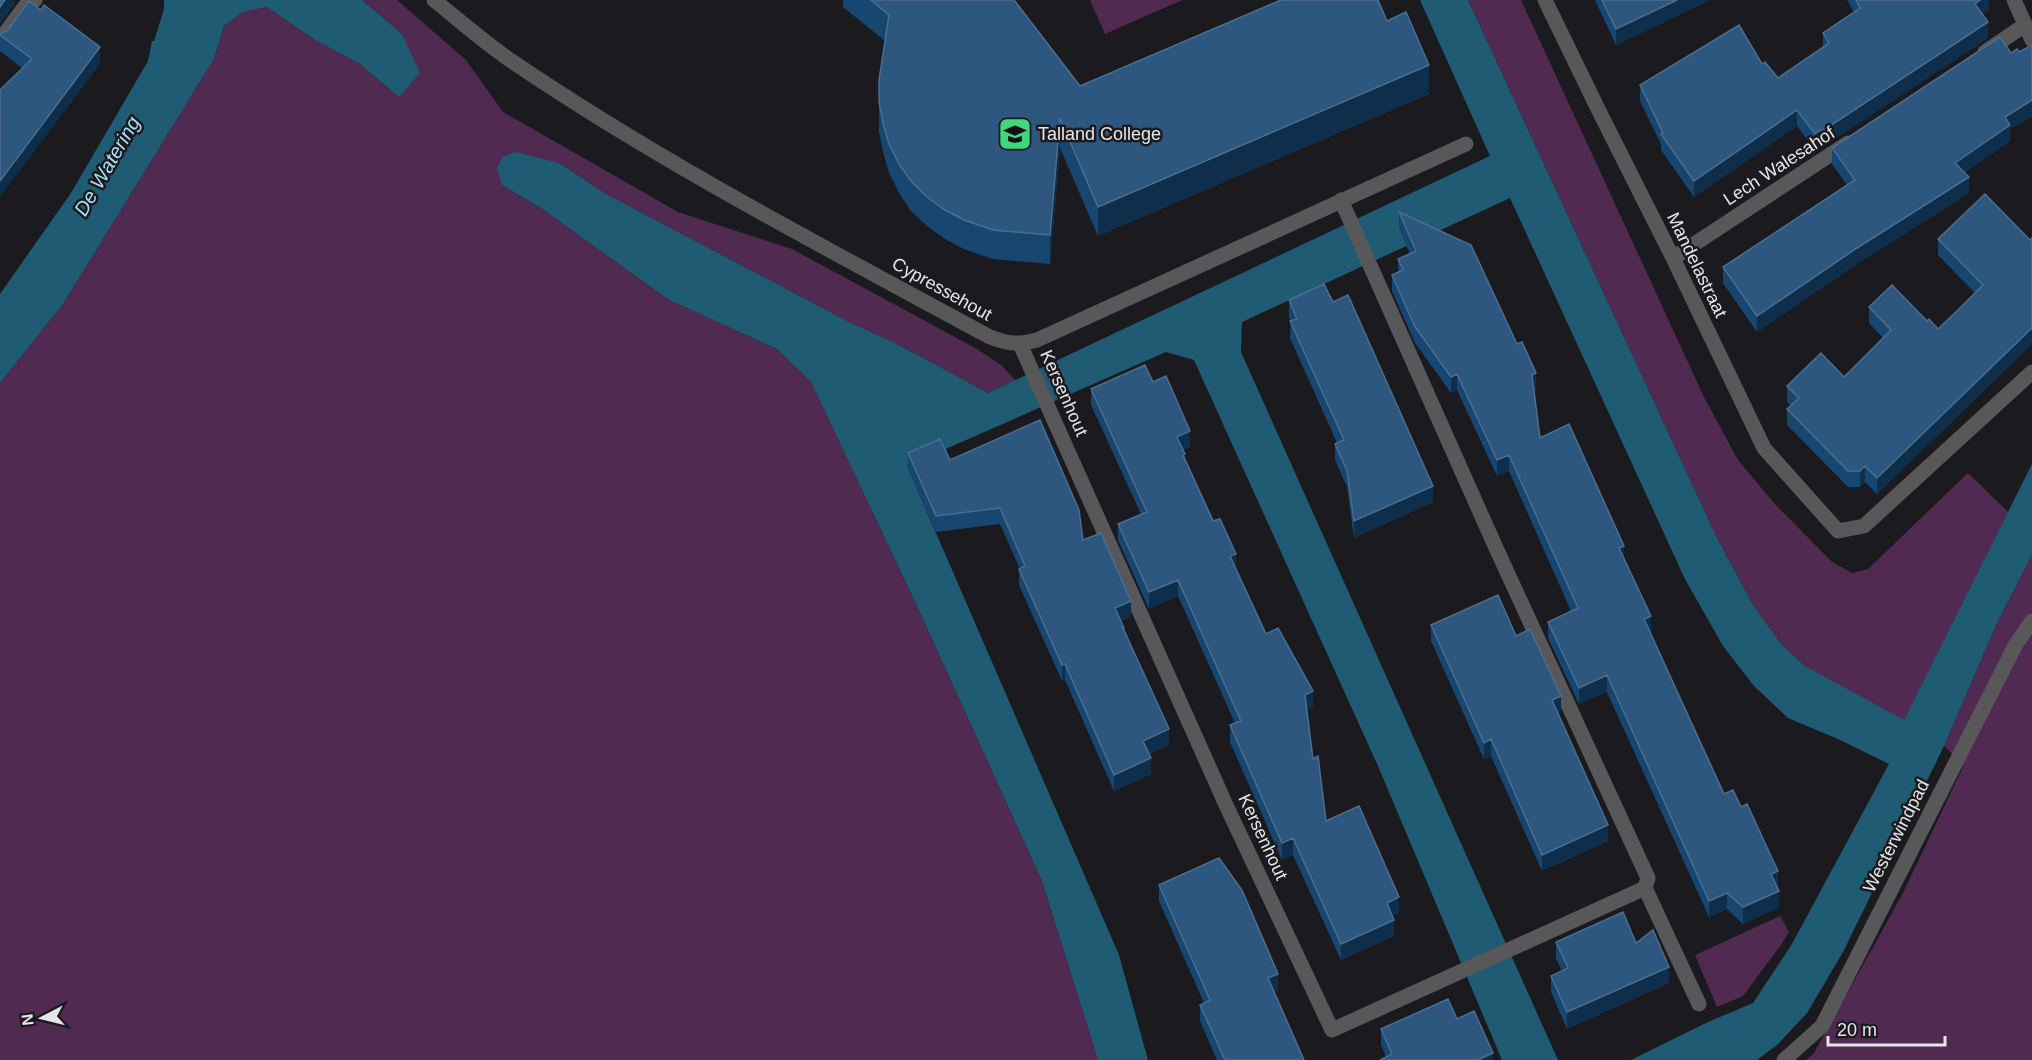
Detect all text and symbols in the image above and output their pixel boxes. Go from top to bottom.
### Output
water label: De Watering [70,113,144,219]
school or university icon: Talland College [997,116,1033,152]
street label: Lech Walesahof [1720,122,1839,209]
place label: Talland College [1038,124,1161,144]
street label: Mandelastraat [1663,209,1731,321]
street label: Cypressehout [889,253,995,325]
street label: Kersenhout [1036,347,1092,439]
street label: Westerwindpad [1859,776,1933,896]
street label: Kersenhout [1234,791,1292,883]
north arrow [12,988,72,1048]
scale bar [1828,1009,1945,1047]
text: N [18,1013,37,1027]
text: 20 m [1837,1020,1877,1040]

